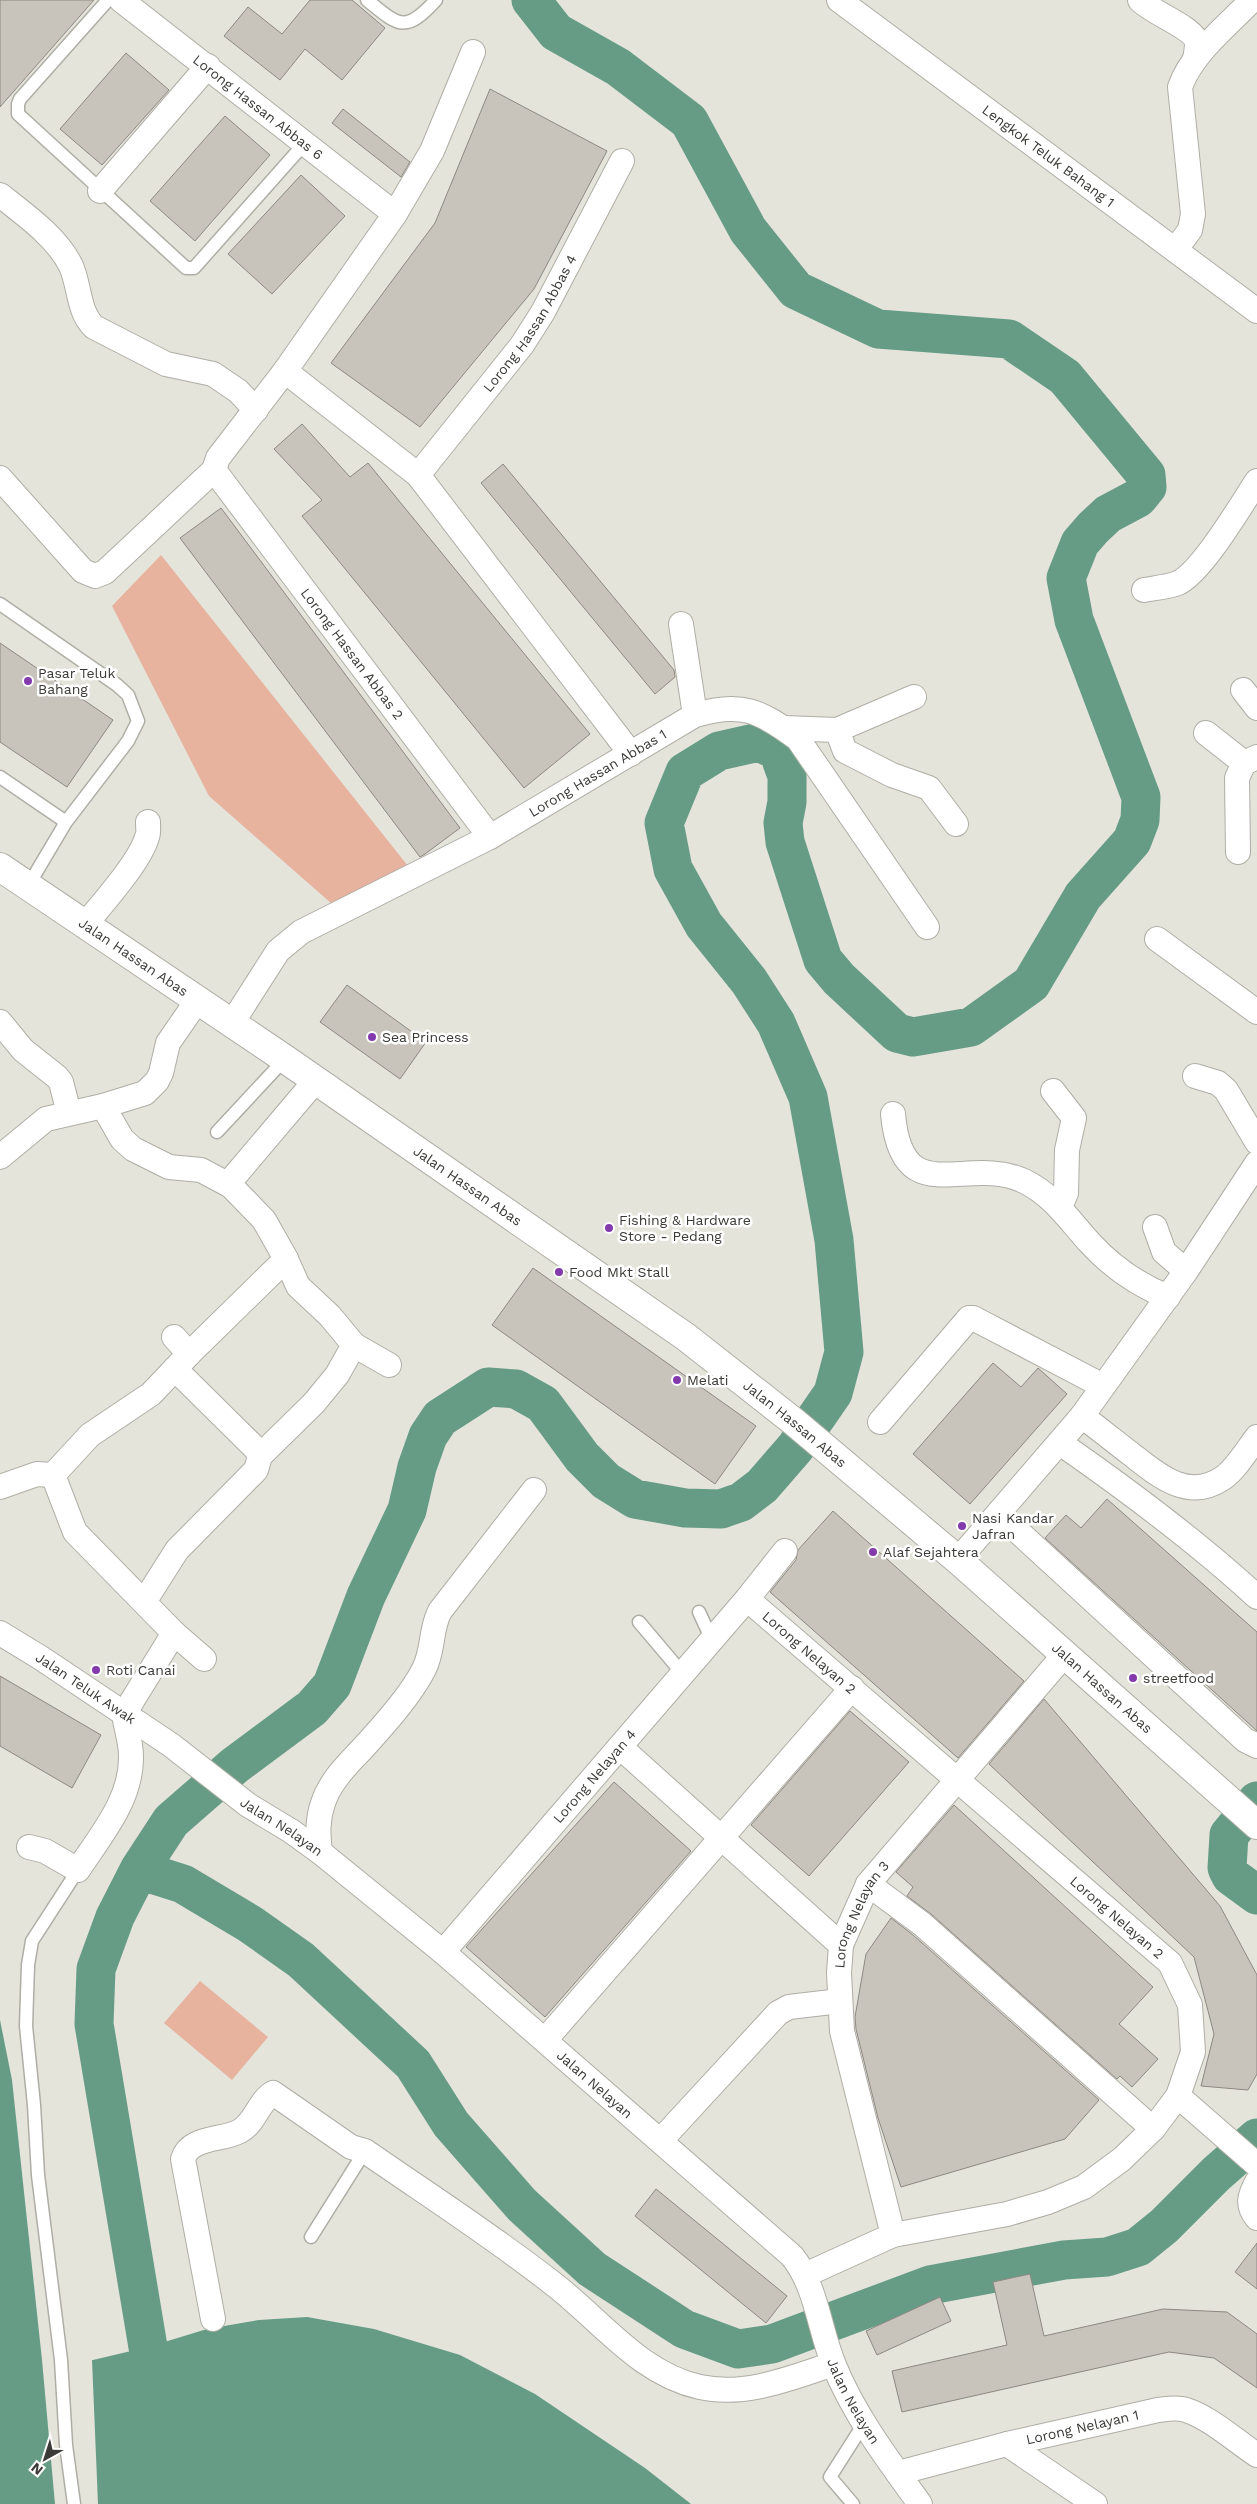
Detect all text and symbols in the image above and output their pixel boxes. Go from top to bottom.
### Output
street label: Lorong Hassan Abbas 6 [190,51,326,163]
street label: Lengkok Teluk Bahang 1 [979,101,1118,210]
street label: Lorong Hassan Abbas 4 [480,252,580,395]
street label: Lorong Hassan Abbas 2 [298,585,407,723]
place label: Pasar Teluk Bahang [38,665,115,697]
marker: Pasar Teluk Bahang [22,675,34,687]
street label: Lorong Hassan Abbas 1 [526,726,669,820]
street label: Jalan Hassan Abas [76,914,191,999]
place label: Sea Princess [382,1029,469,1045]
marker: Sea Princess [366,1031,378,1043]
street label: Jalan Hassan Abas [410,1143,525,1229]
place label: Fishing & Hardware Store - Pedang [619,1212,751,1244]
marker: Fishing & Hardware Store - Pedang [603,1222,615,1234]
place label: Food Mkt Stall [569,1264,670,1280]
marker: Food Mkt Stall [553,1266,565,1278]
place label: Melati [687,1372,728,1388]
marker: Melati [671,1374,683,1386]
street label: Jalan Hassan Abas [740,1377,850,1471]
place label: Nasi Kandar Jafran [972,1510,1054,1542]
marker: Nasi Kandar Jafran [956,1520,968,1532]
place label: Alaf Sejahtera [883,1544,979,1560]
marker: Alaf Sejahtera [867,1546,879,1558]
street label: Lorong Nelayan 2 [759,1608,859,1697]
street label: Jalan Hassan Abas [1049,1639,1156,1736]
street label: Jalan Teluk Awak [33,1649,139,1727]
place label: Roti Canai [106,1662,176,1678]
marker: Roti Canai [90,1664,102,1676]
place label: streetfood [1143,1670,1214,1686]
marker: streetfood [1127,1672,1139,1684]
street label: Lorong Nelayan 4 [550,1726,639,1826]
street label: Jalan Nelayan [237,1794,326,1859]
street label: Lorong Nelayan 3 [831,1858,892,1969]
street label: Lorong Nelayan 2 [1067,1873,1167,1962]
street label: Jalan Nelayan [554,2047,636,2122]
street label: Jalan Nelayan [824,2356,883,2447]
street label: Lorong Nelayan 1 [1024,2407,1140,2447]
north arrow [20,2434,70,2484]
text: N [28,2460,46,2479]

